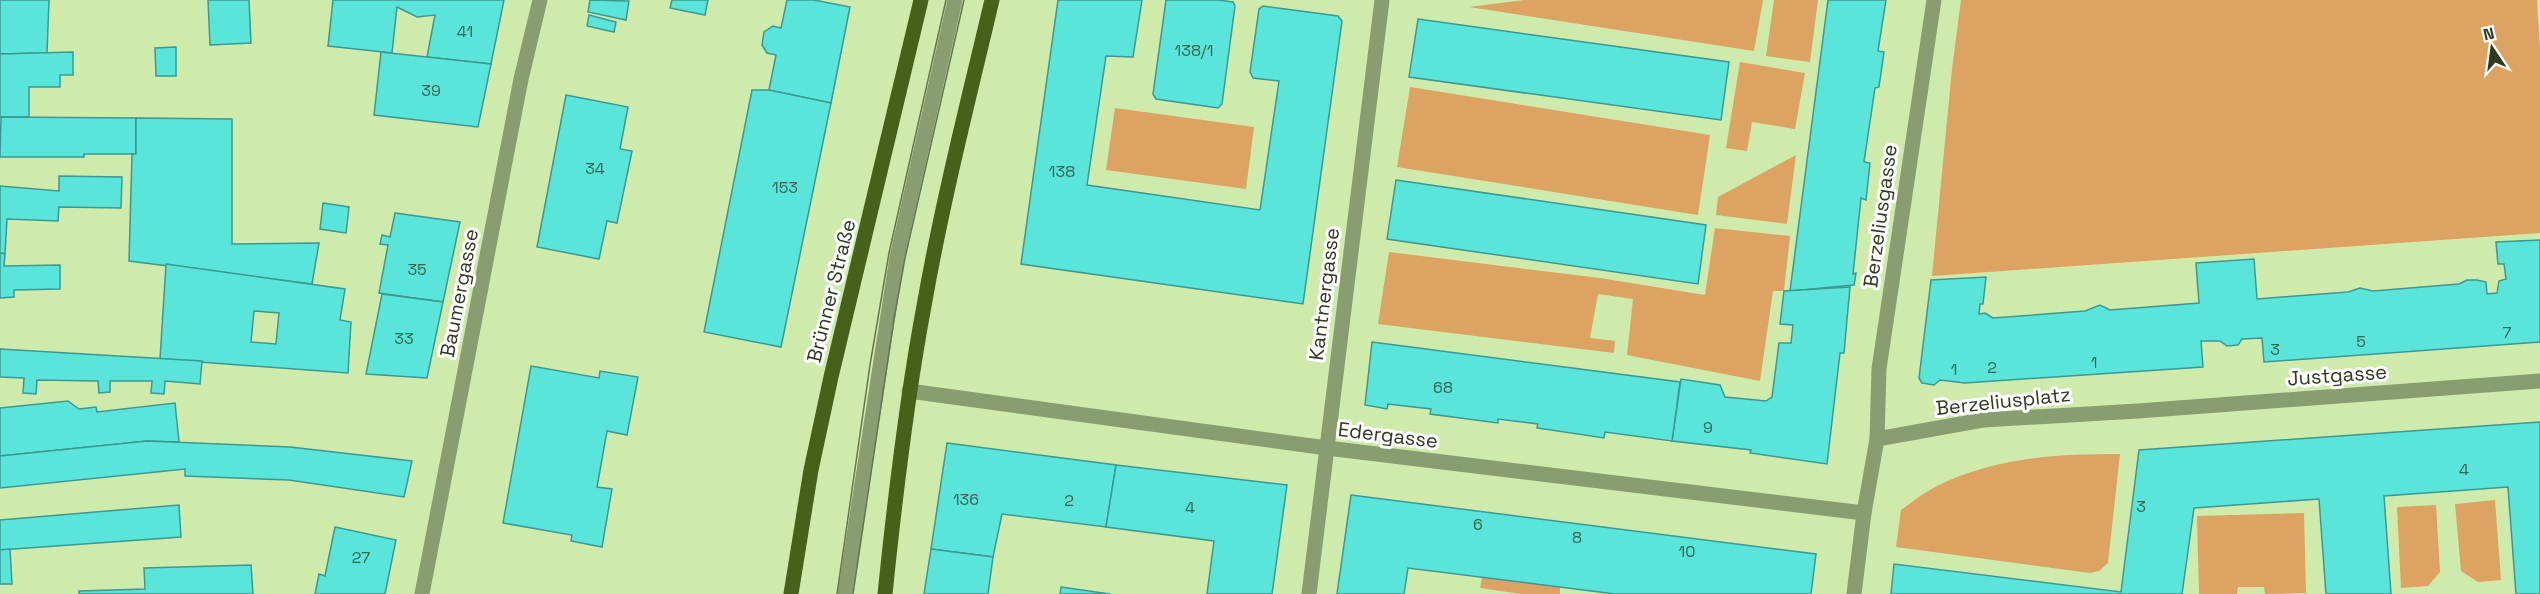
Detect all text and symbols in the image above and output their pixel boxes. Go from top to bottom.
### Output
north arrow [2462,18,2522,78]
house number: 41 [457,21,473,42]
text: N [2481,22,2496,45]
house number: 138/1 [1175,40,1213,61]
house number: 39 [421,80,441,101]
street label: Berzeliusgasse [1857,143,1903,289]
house number: 34 [585,158,605,179]
house number: 138 [1049,161,1075,182]
house number: 153 [772,177,798,198]
street label: Brünner Straße [801,217,861,365]
street label: Kantnergasse [1303,226,1345,362]
street label: Baumergasse [434,227,484,359]
house number: 35 [407,259,427,280]
house number: 7 [2502,322,2512,343]
house number: 33 [394,328,414,349]
house number: 5 [2356,331,2366,352]
house number: 3 [2270,339,2280,360]
house number: 1 [2091,352,2097,373]
house number: 2 [1987,357,1997,378]
house number: 1 [1951,359,1957,380]
street label: Justgasse [2286,359,2388,391]
house number: 68 [1433,377,1453,398]
street label: Berzeliusplatz [1934,381,2072,421]
street label: Edergasse [1337,416,1439,454]
house number: 9 [1703,417,1713,438]
house number: 4 [2459,459,2469,480]
house number: 136 [953,489,979,510]
house number: 2 [1064,490,1074,511]
house number: 3 [2136,496,2146,517]
house number: 4 [1185,497,1195,518]
house number: 6 [1473,514,1483,535]
house number: 8 [1572,527,1582,548]
house number: 10 [1679,541,1695,562]
house number: 27 [352,547,370,568]

